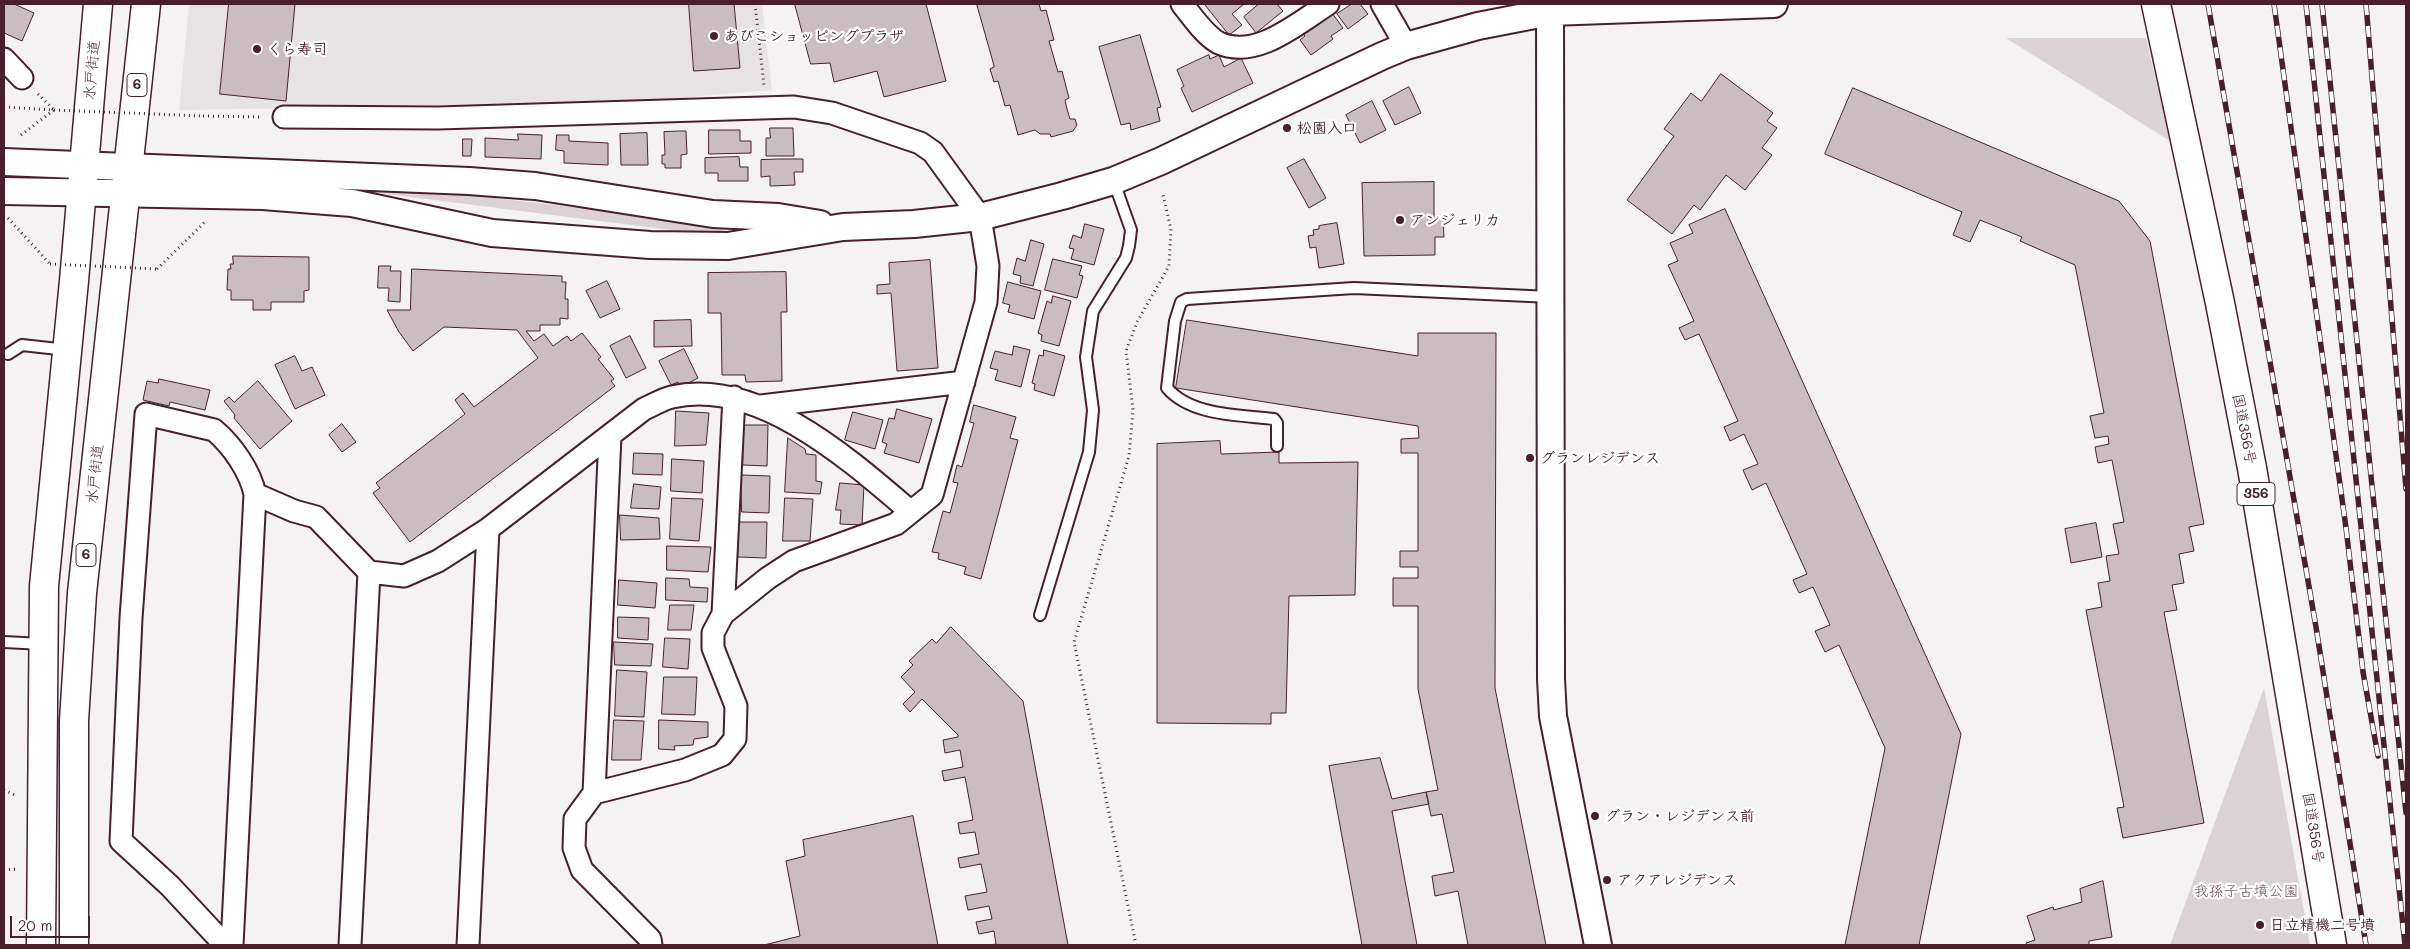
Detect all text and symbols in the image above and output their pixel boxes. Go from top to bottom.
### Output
place label: あびこショッピングプラザ [724,27,904,45]
marker: あびこショッピングプラザ [708,30,720,42]
street label: 水戸街道 [80,39,104,101]
place label: くら寿司 [267,40,327,58]
marker: くら寿司 [251,43,263,55]
road number: 6 [127,74,147,96]
place label: 松園入口 [1297,119,1357,137]
marker: 松園入口 [1281,122,1293,134]
place label: アンジェリカ [1410,211,1500,229]
marker: アンジェリカ [1394,214,1406,226]
street label: 国道356号 [2228,392,2260,466]
street label: 水戸街道 [83,443,107,505]
place label: グランレジデンス [1540,449,1660,467]
marker: グランレジデンス [1524,452,1536,464]
road number: 356 [2237,482,2275,506]
road number: 6 [76,544,96,566]
street label: 国道356号 [2299,791,2327,865]
place label: グラン・レジデンス前 [1605,807,1755,825]
marker: グラン・レジデンス前 [1589,810,1601,822]
place label: アクアレジデンス [1617,871,1737,889]
marker: アクアレジデンス [1601,874,1613,886]
park label: 我孫子古墳公園 [2194,882,2298,900]
scale bar [12,906,92,938]
text: 20 m [18,915,52,935]
place label: 日立精機二号墳 [2270,916,2375,934]
marker: 日立精機二号墳 [2254,919,2266,931]

